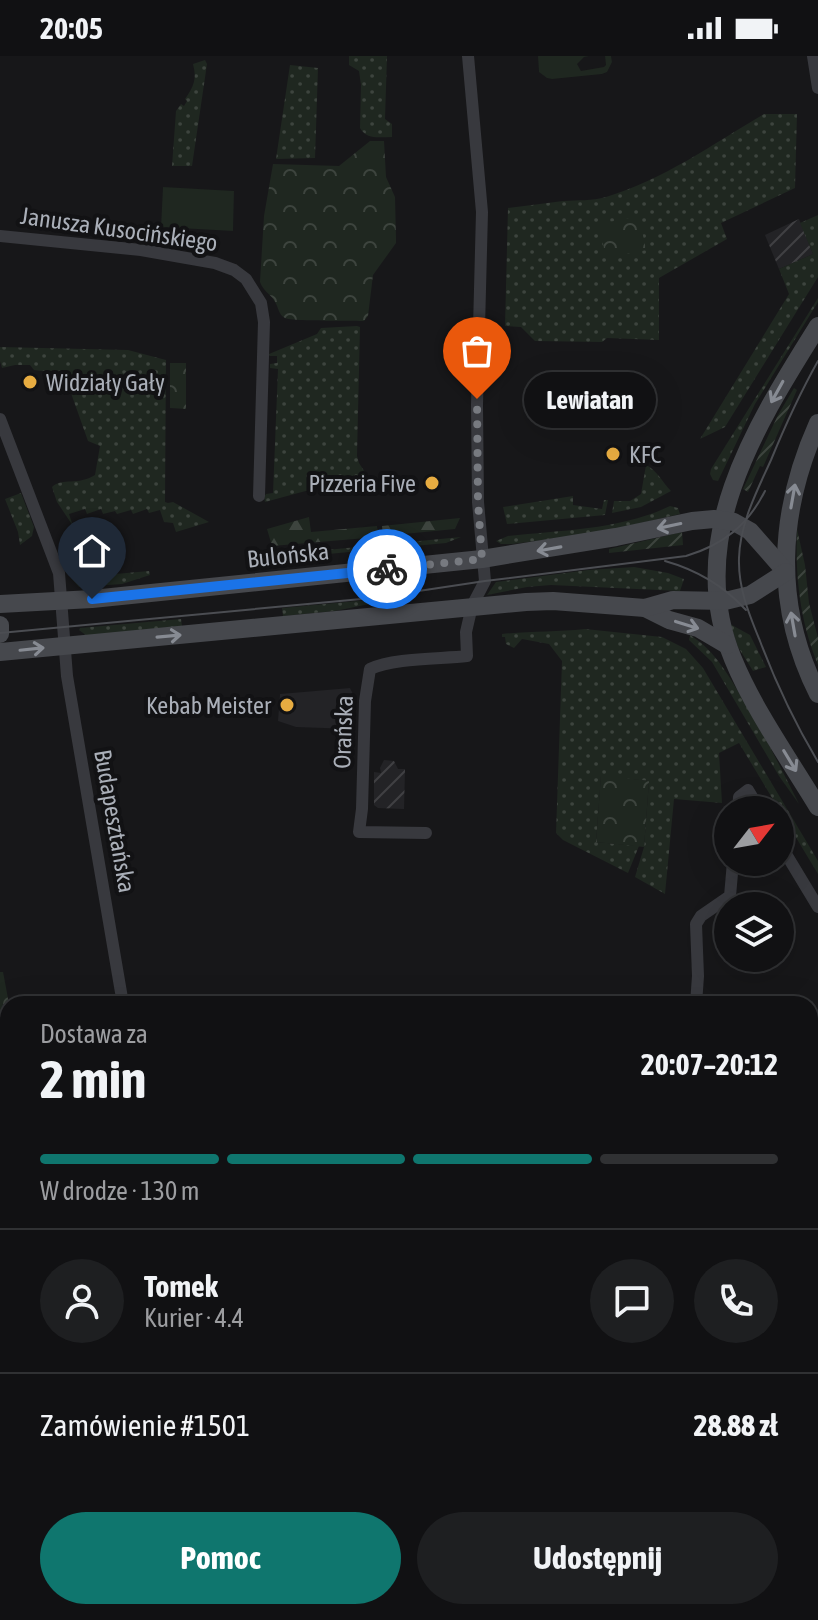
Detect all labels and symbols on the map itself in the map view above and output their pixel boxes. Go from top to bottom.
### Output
street label: Janusza Kusocińskiego [19,202,219,256]
pin [443,317,511,399]
place label: Widziały Gały [46,369,165,396]
callout: Lewiatan [525,371,657,427]
marker: Widziały Gały [21,373,39,391]
one-way arrow [769,380,785,403]
place label: KFC [629,441,661,468]
marker: KFC [604,445,622,463]
place label: Pizzeria Five [308,470,416,497]
marker: Pizzeria Five [423,474,441,492]
one-way arrow [787,483,802,509]
pin [58,517,126,599]
one-way arrow [656,519,682,534]
courier [347,529,427,609]
street label: Bulońska [246,537,330,573]
one-way arrow [537,542,562,557]
one-way arrow [785,612,800,637]
one-way arrow [673,618,699,633]
one-way arrow [155,628,182,643]
one-way arrow [18,641,45,656]
place label: Kebab Meister [146,692,272,719]
street label: Orańska [328,695,358,769]
marker: Kebab Meister [278,696,296,714]
street label: Budapesztańska [89,747,141,895]
one-way arrow [783,749,799,772]
north arrow [714,796,794,876]

